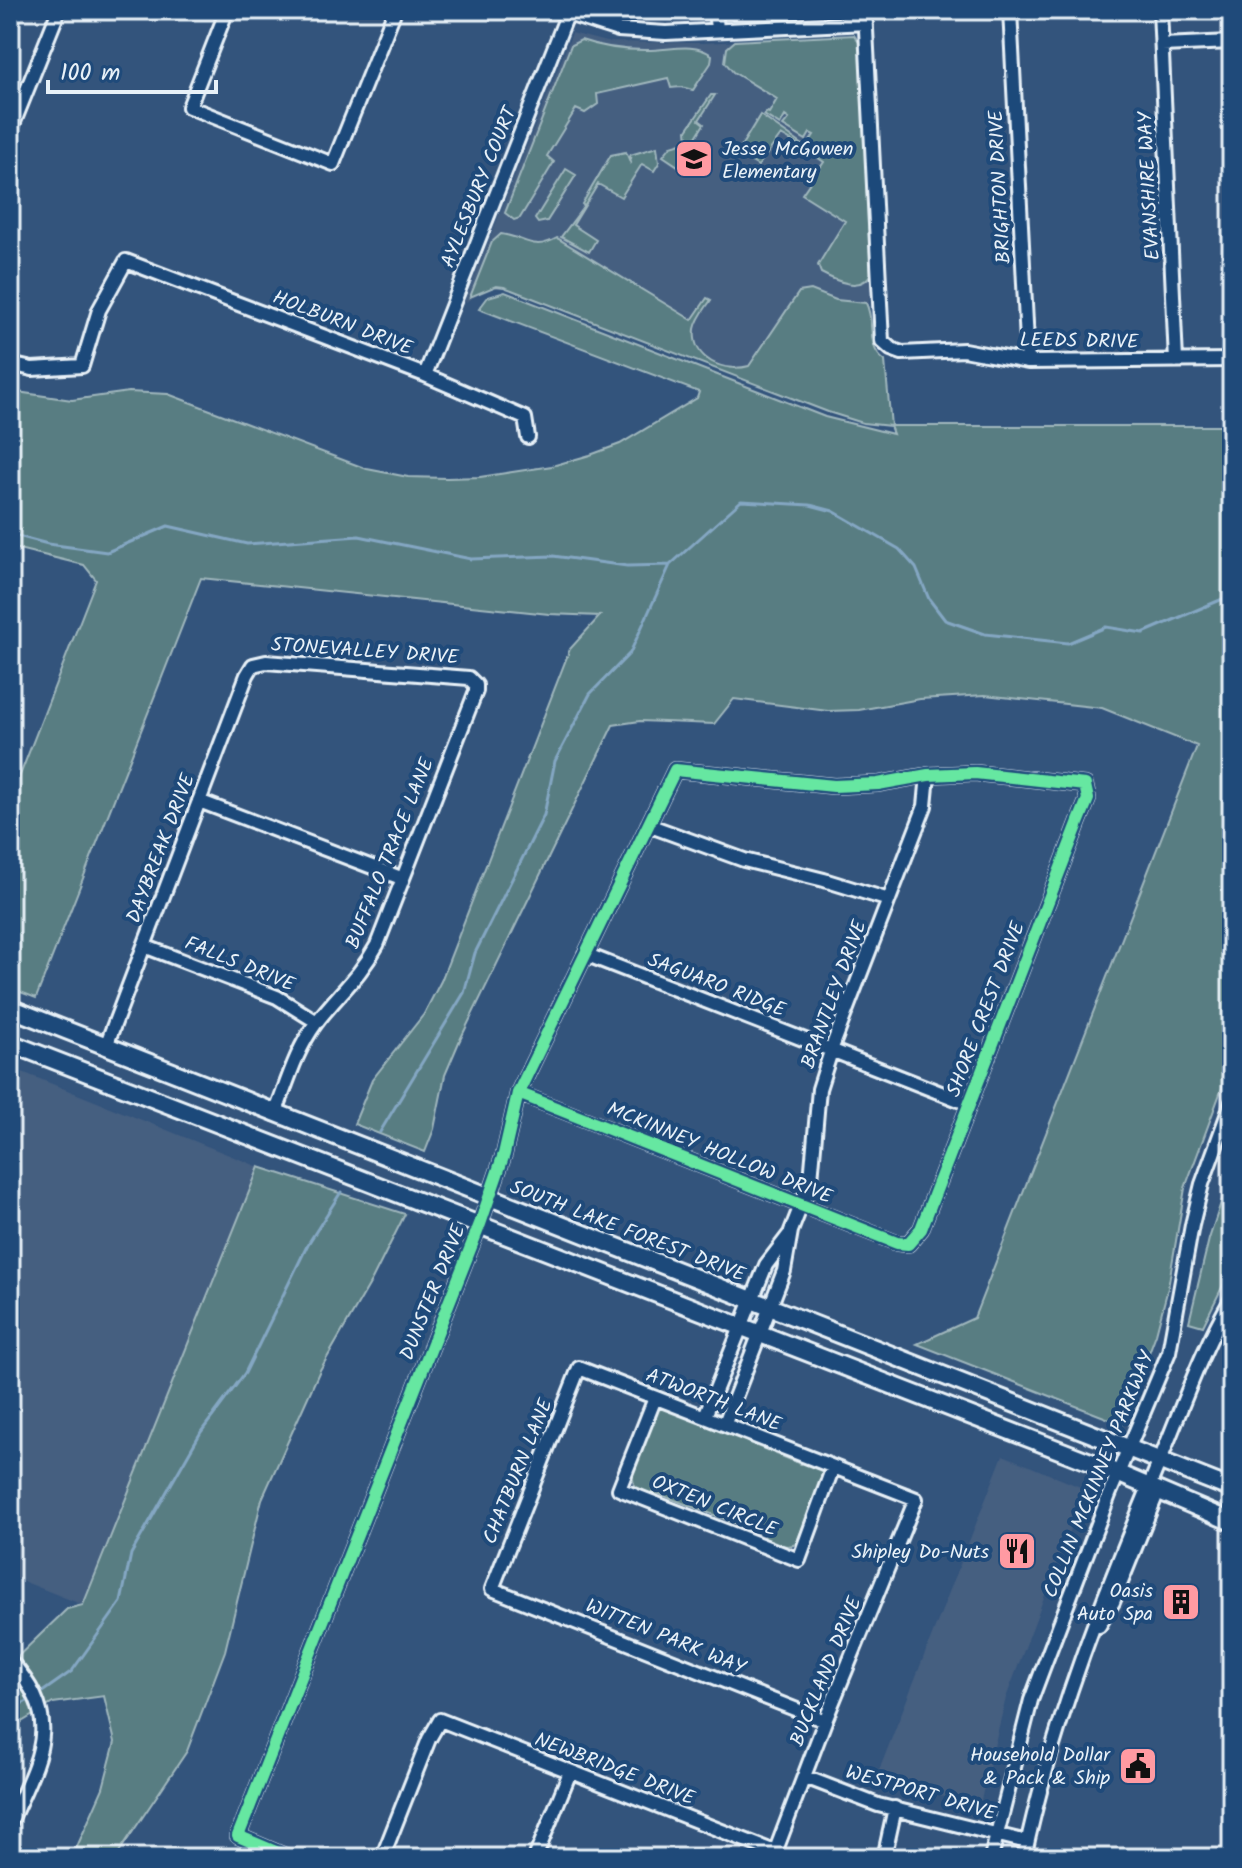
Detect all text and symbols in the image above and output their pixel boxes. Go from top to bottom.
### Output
scale bar [48,44,216,94]
text: 100 m [60,54,120,93]
street label: AYLESBURY COURT [433,100,528,273]
street label: BRIGHTON DRIVE [981,108,1021,265]
street label: EVANSHIRE WAY [1130,109,1170,261]
place label: Jesse McGowen Elementary [722,134,854,189]
school or university icon: Jesse McGowen Elementary [673,138,715,180]
street label: HOLBURN DRIVE [268,282,418,366]
street label: LEEDS DRIVE [1019,325,1140,359]
street label: STONEVALLEY DRIVE [270,629,461,675]
street label: BUFFALO TRACE LANE [338,752,444,954]
street label: DAYBREAK DRIVE [119,768,206,928]
street label: BRANTLEY DRIVE [793,915,877,1073]
street label: SHORE CREST DRIVE [939,916,1036,1102]
street label: FALLS DRIVE [179,928,300,1002]
street label: SAGUARO RIDGE [643,945,791,1027]
street label: MCKINNEY HOLLOW DRIVE [602,1094,838,1214]
street label: SOUTH LAKE FOREST DRIVE [505,1172,751,1292]
street label: DUNSTER DRIVE [392,1219,476,1366]
street label: COLLIN MCKINNEY PARKWAY [1036,1345,1165,1603]
street label: ATWORTH LANE [641,1360,787,1442]
street label: CHATBURN LANE [475,1393,563,1549]
street label: OXTEN CIRCLE [647,1467,783,1547]
restaurant icon: Shipley Do-Nuts [996,1530,1038,1572]
place label: Shipley Do-Nuts [851,1537,989,1569]
place label: Oasis Auto Spa [1077,1576,1153,1631]
building icon: Oasis Auto Spa [1160,1581,1202,1623]
street label: WITTEN PARK WAY [580,1591,752,1685]
street label: BUCKLAND DRIVE [782,1591,872,1752]
street label: NEWBRIDGE DRIVE [529,1725,700,1816]
place label: Household Dollar & Pack & Ship [970,1740,1111,1795]
public building icon: Household Dollar & Pack & Ship [1117,1745,1159,1787]
street label: WESTPORT DRIVE [841,1757,1001,1831]

